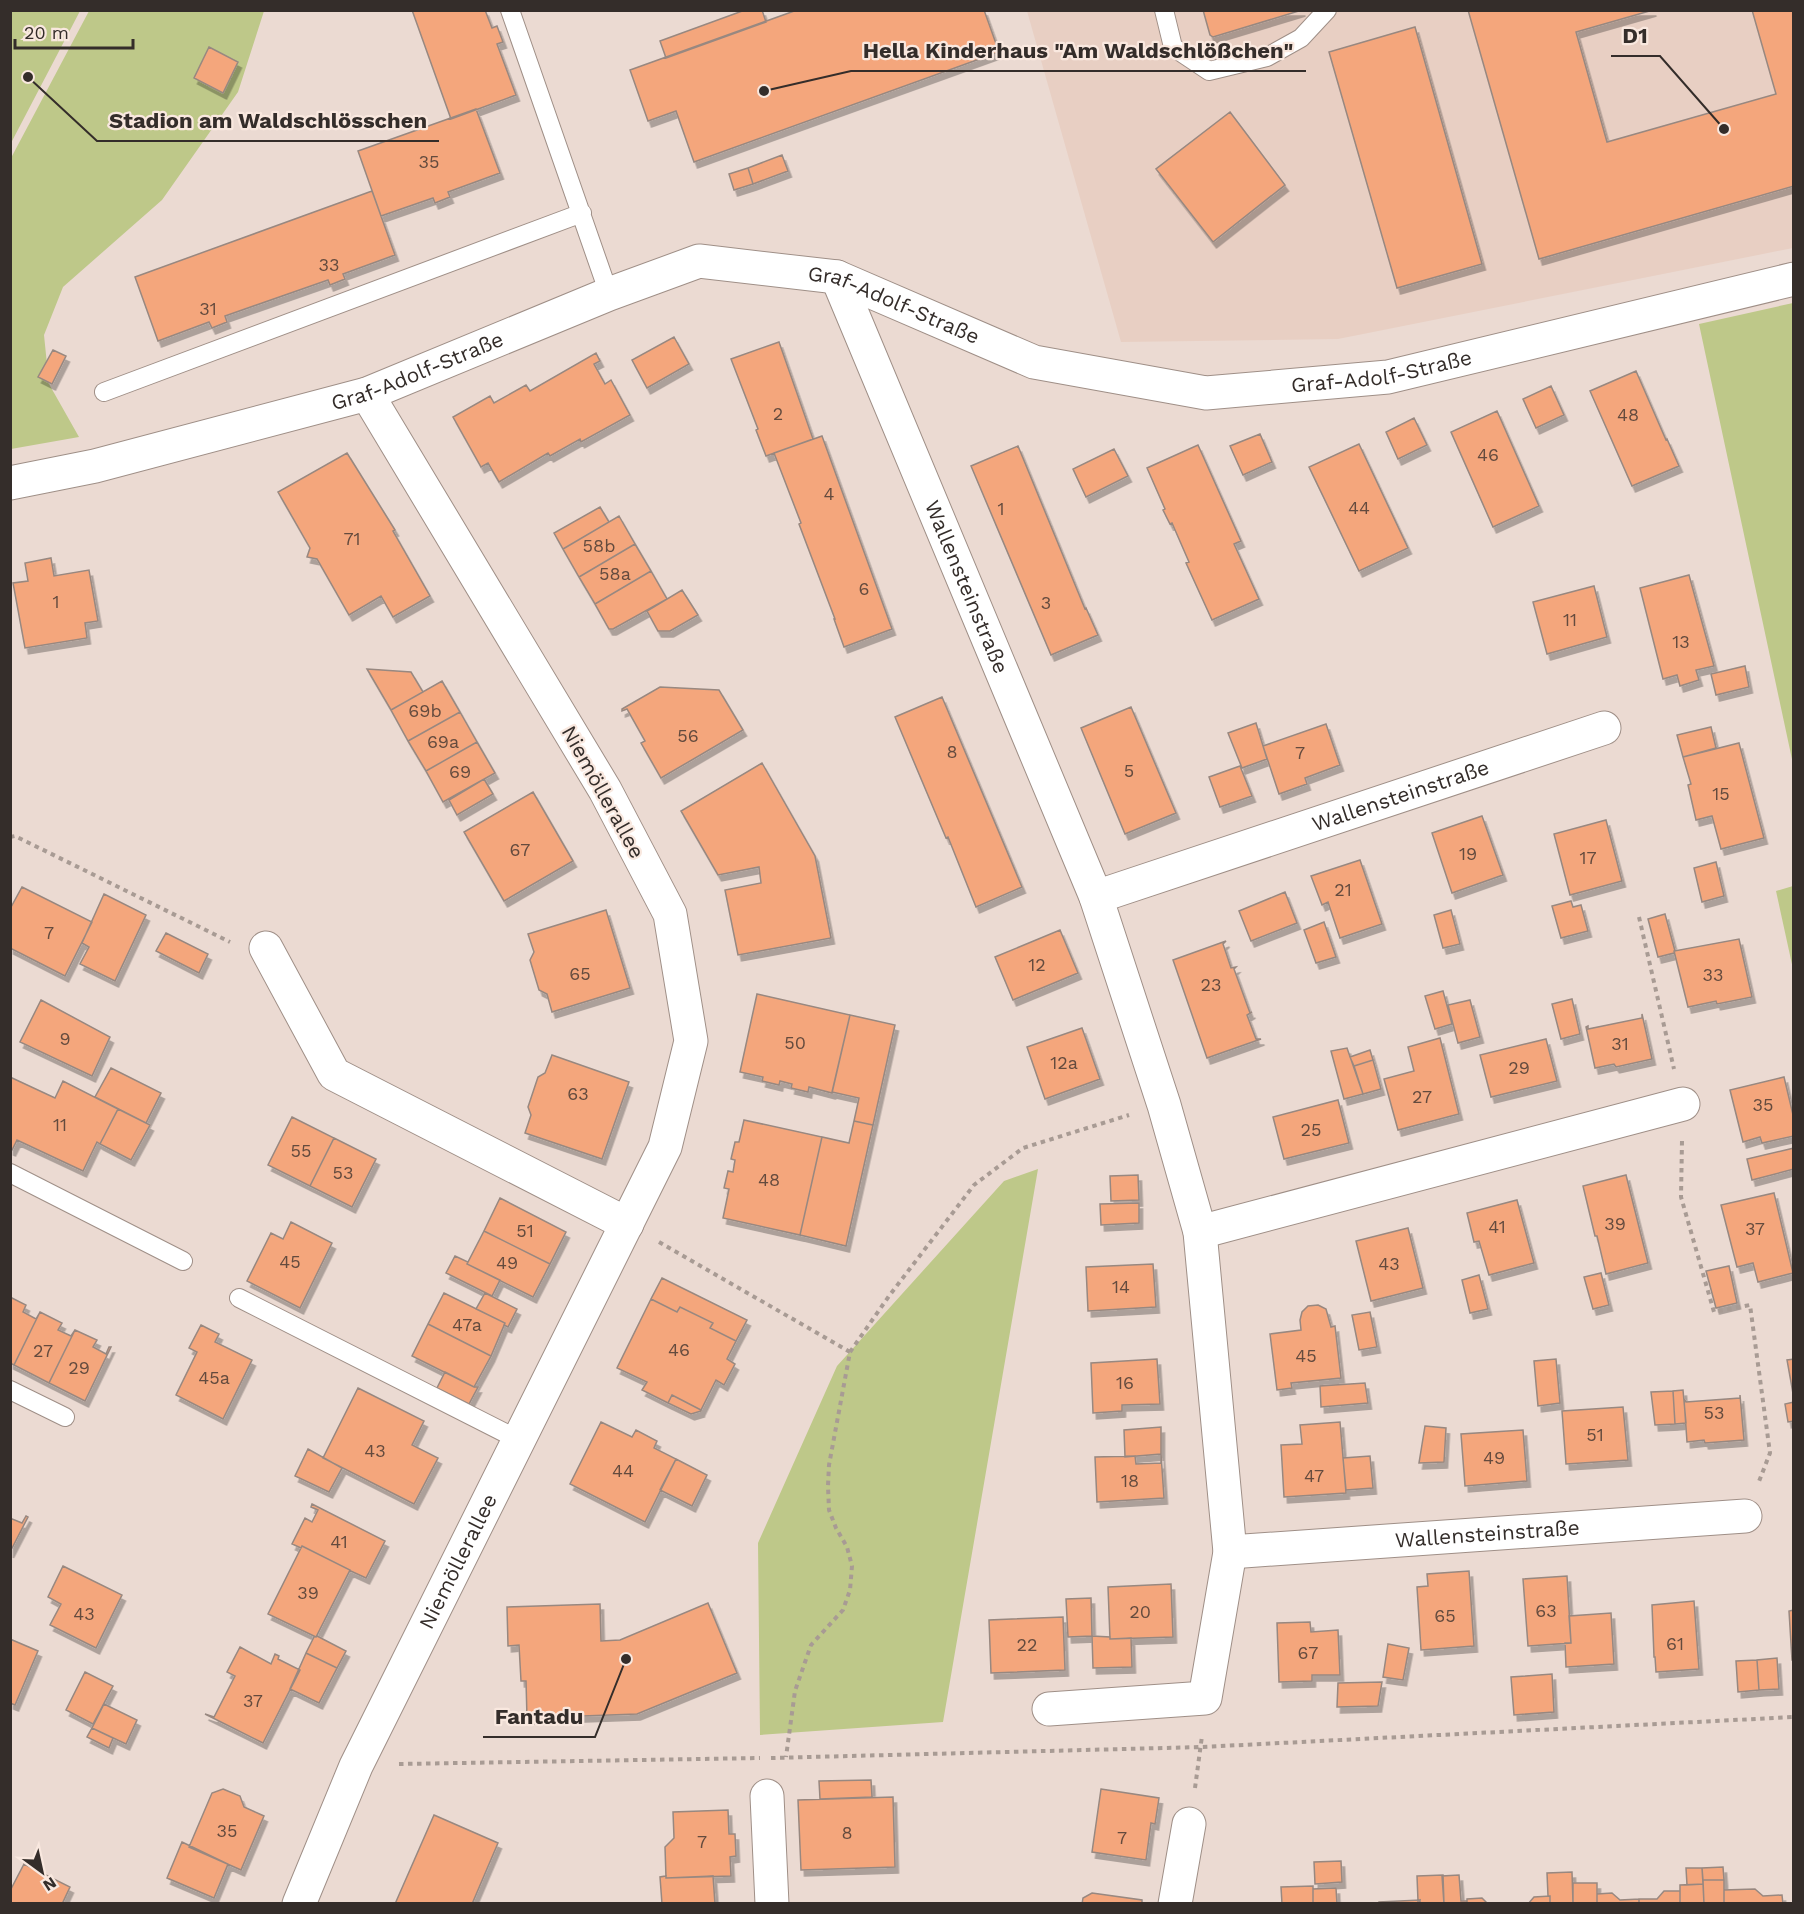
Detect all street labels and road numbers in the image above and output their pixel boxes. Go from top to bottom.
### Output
street label: Graf-Adolf-Straße [807,261,983,349]
street label: Graf-Adolf-Straße [328,326,507,415]
street label: Graf-Adolf-Straße [1290,344,1474,397]
street label: Wallensteinstraße [920,497,1014,677]
street label: Niemöllerallee [557,721,650,863]
street label: Wallensteinstraße [1309,754,1492,836]
street label: Niemöllerallee [413,1489,502,1633]
street label: Wallensteinstraße [1394,1515,1580,1552]

